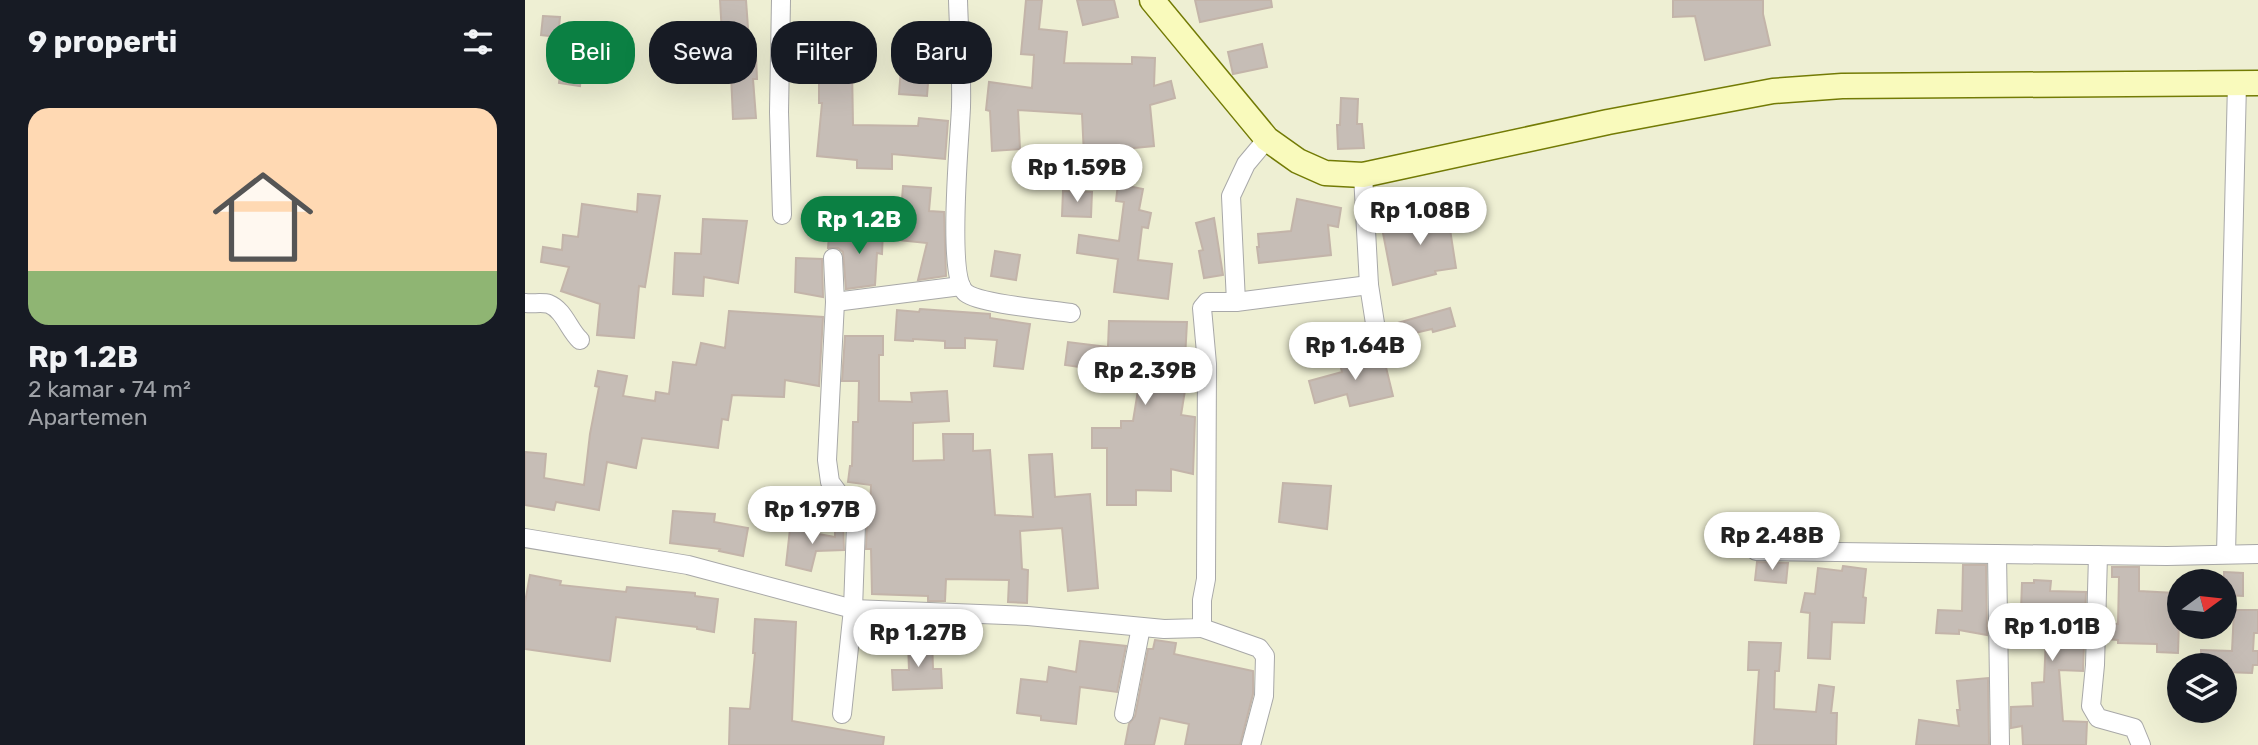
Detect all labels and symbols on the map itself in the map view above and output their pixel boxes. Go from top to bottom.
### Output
pin: Rp 1.59B [1005,144,1149,204]
pin: Rp 1.08B [1348,188,1492,247]
pin: Rp 1.2B [794,196,924,256]
pin: Rp 1.64B [1283,322,1427,382]
pin: Rp 2.39B [1073,348,1217,407]
pin: Rp 1.97B [740,486,884,546]
pin: Rp 2.48B [1700,512,1844,572]
north arrow [2167,569,2237,639]
pin: Rp 1.01B [1980,604,2124,663]
pin: Rp 1.27B [846,610,990,669]

